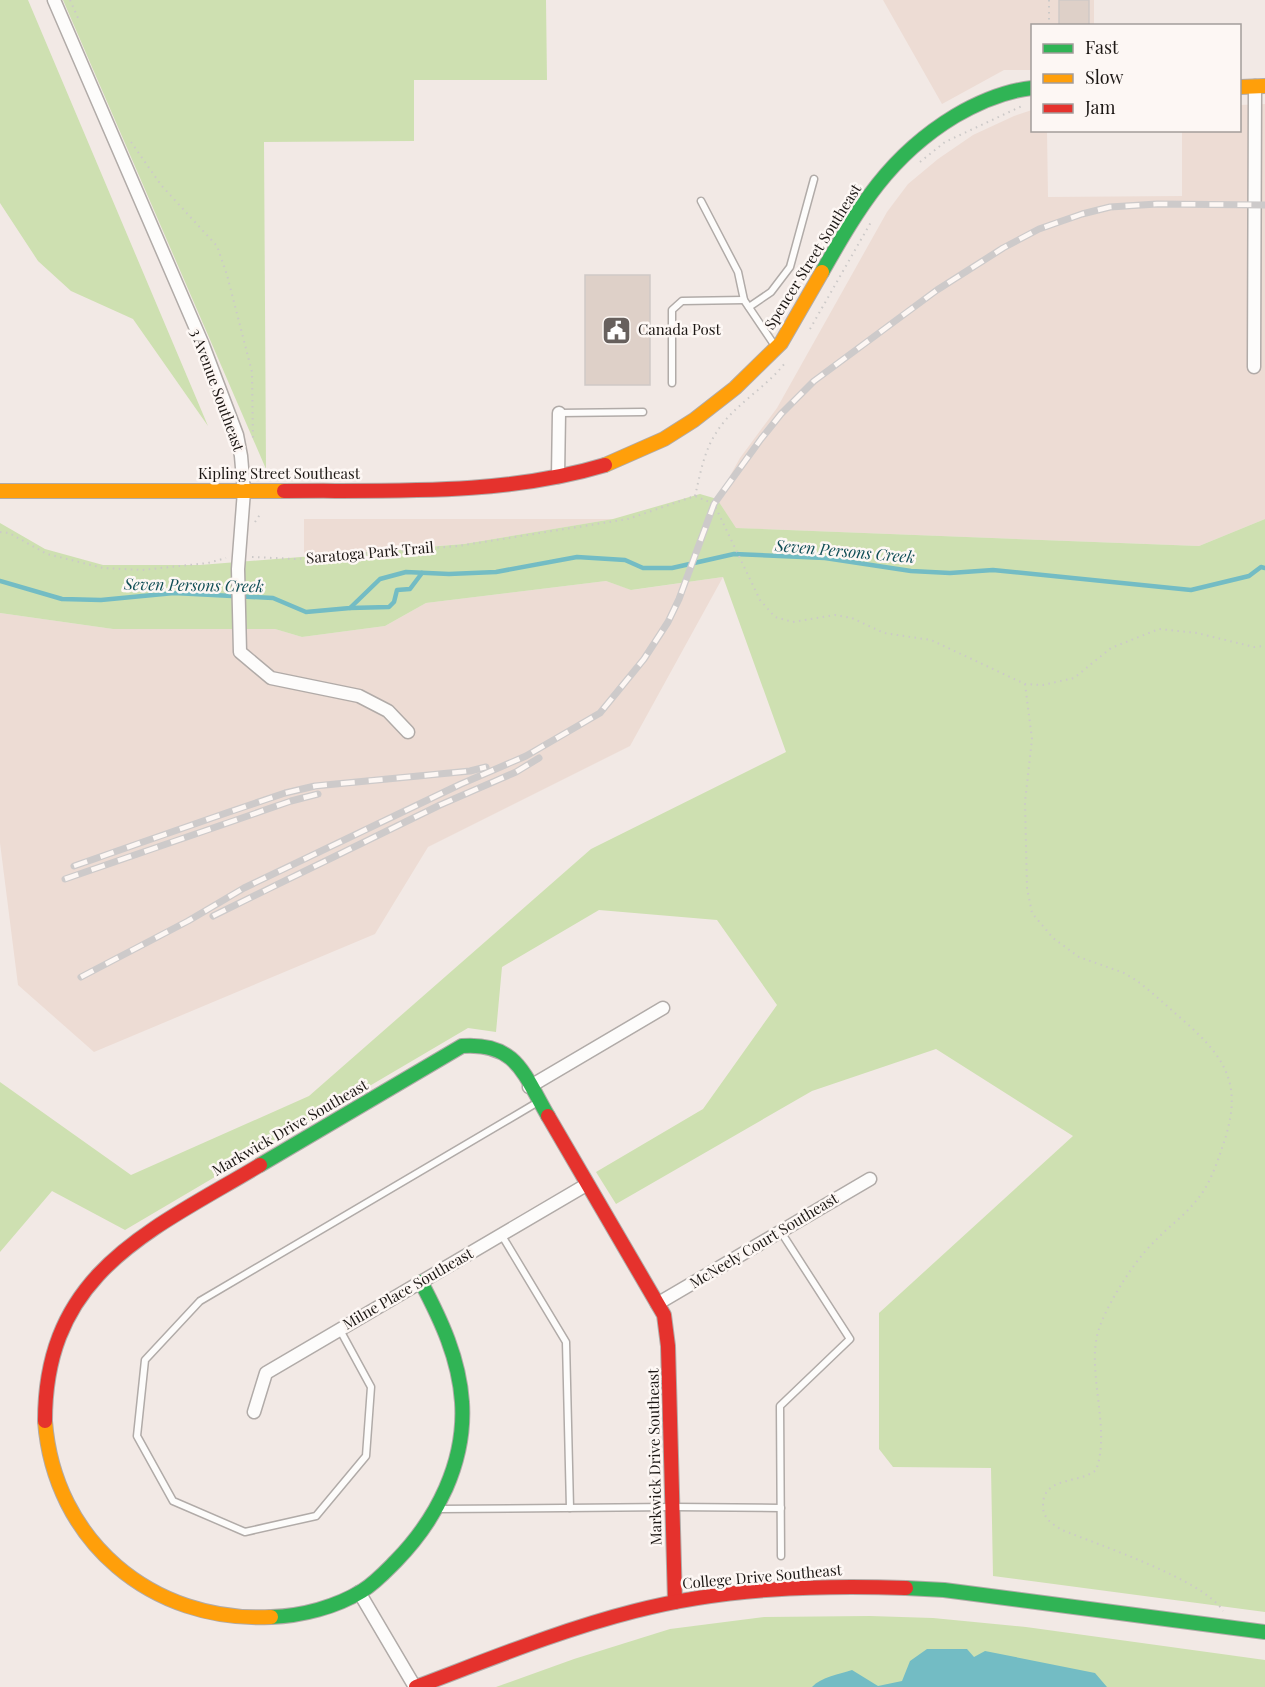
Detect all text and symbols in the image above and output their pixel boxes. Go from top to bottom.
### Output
legend [1031,24,1241,132]
text: Fast [1085,35,1119,59]
text: Slow [1085,65,1123,89]
text: Jam [1084,95,1115,119]
street label: Spencer Street Southeast [759,179,866,333]
public building icon: Canada Post [601,314,633,346]
place label: Canada Post [638,319,721,339]
street label: 3 Avenue Southeast [186,325,250,455]
street label: Kipling Street Southeast [198,463,361,483]
water label: Seven Persons Creek [773,534,916,567]
street label: Saratoga Park Trail [305,536,435,568]
water label: Seven Persons Creek [123,573,264,596]
street label: Markwick Drive Southeast [208,1074,372,1180]
street label: McNeely Court Southeast [686,1188,842,1292]
street label: Milne Place Southeast [339,1242,477,1334]
street label: Markwick Drive Southeast [642,1368,666,1546]
street label: College Drive Southeast [681,1559,843,1593]

